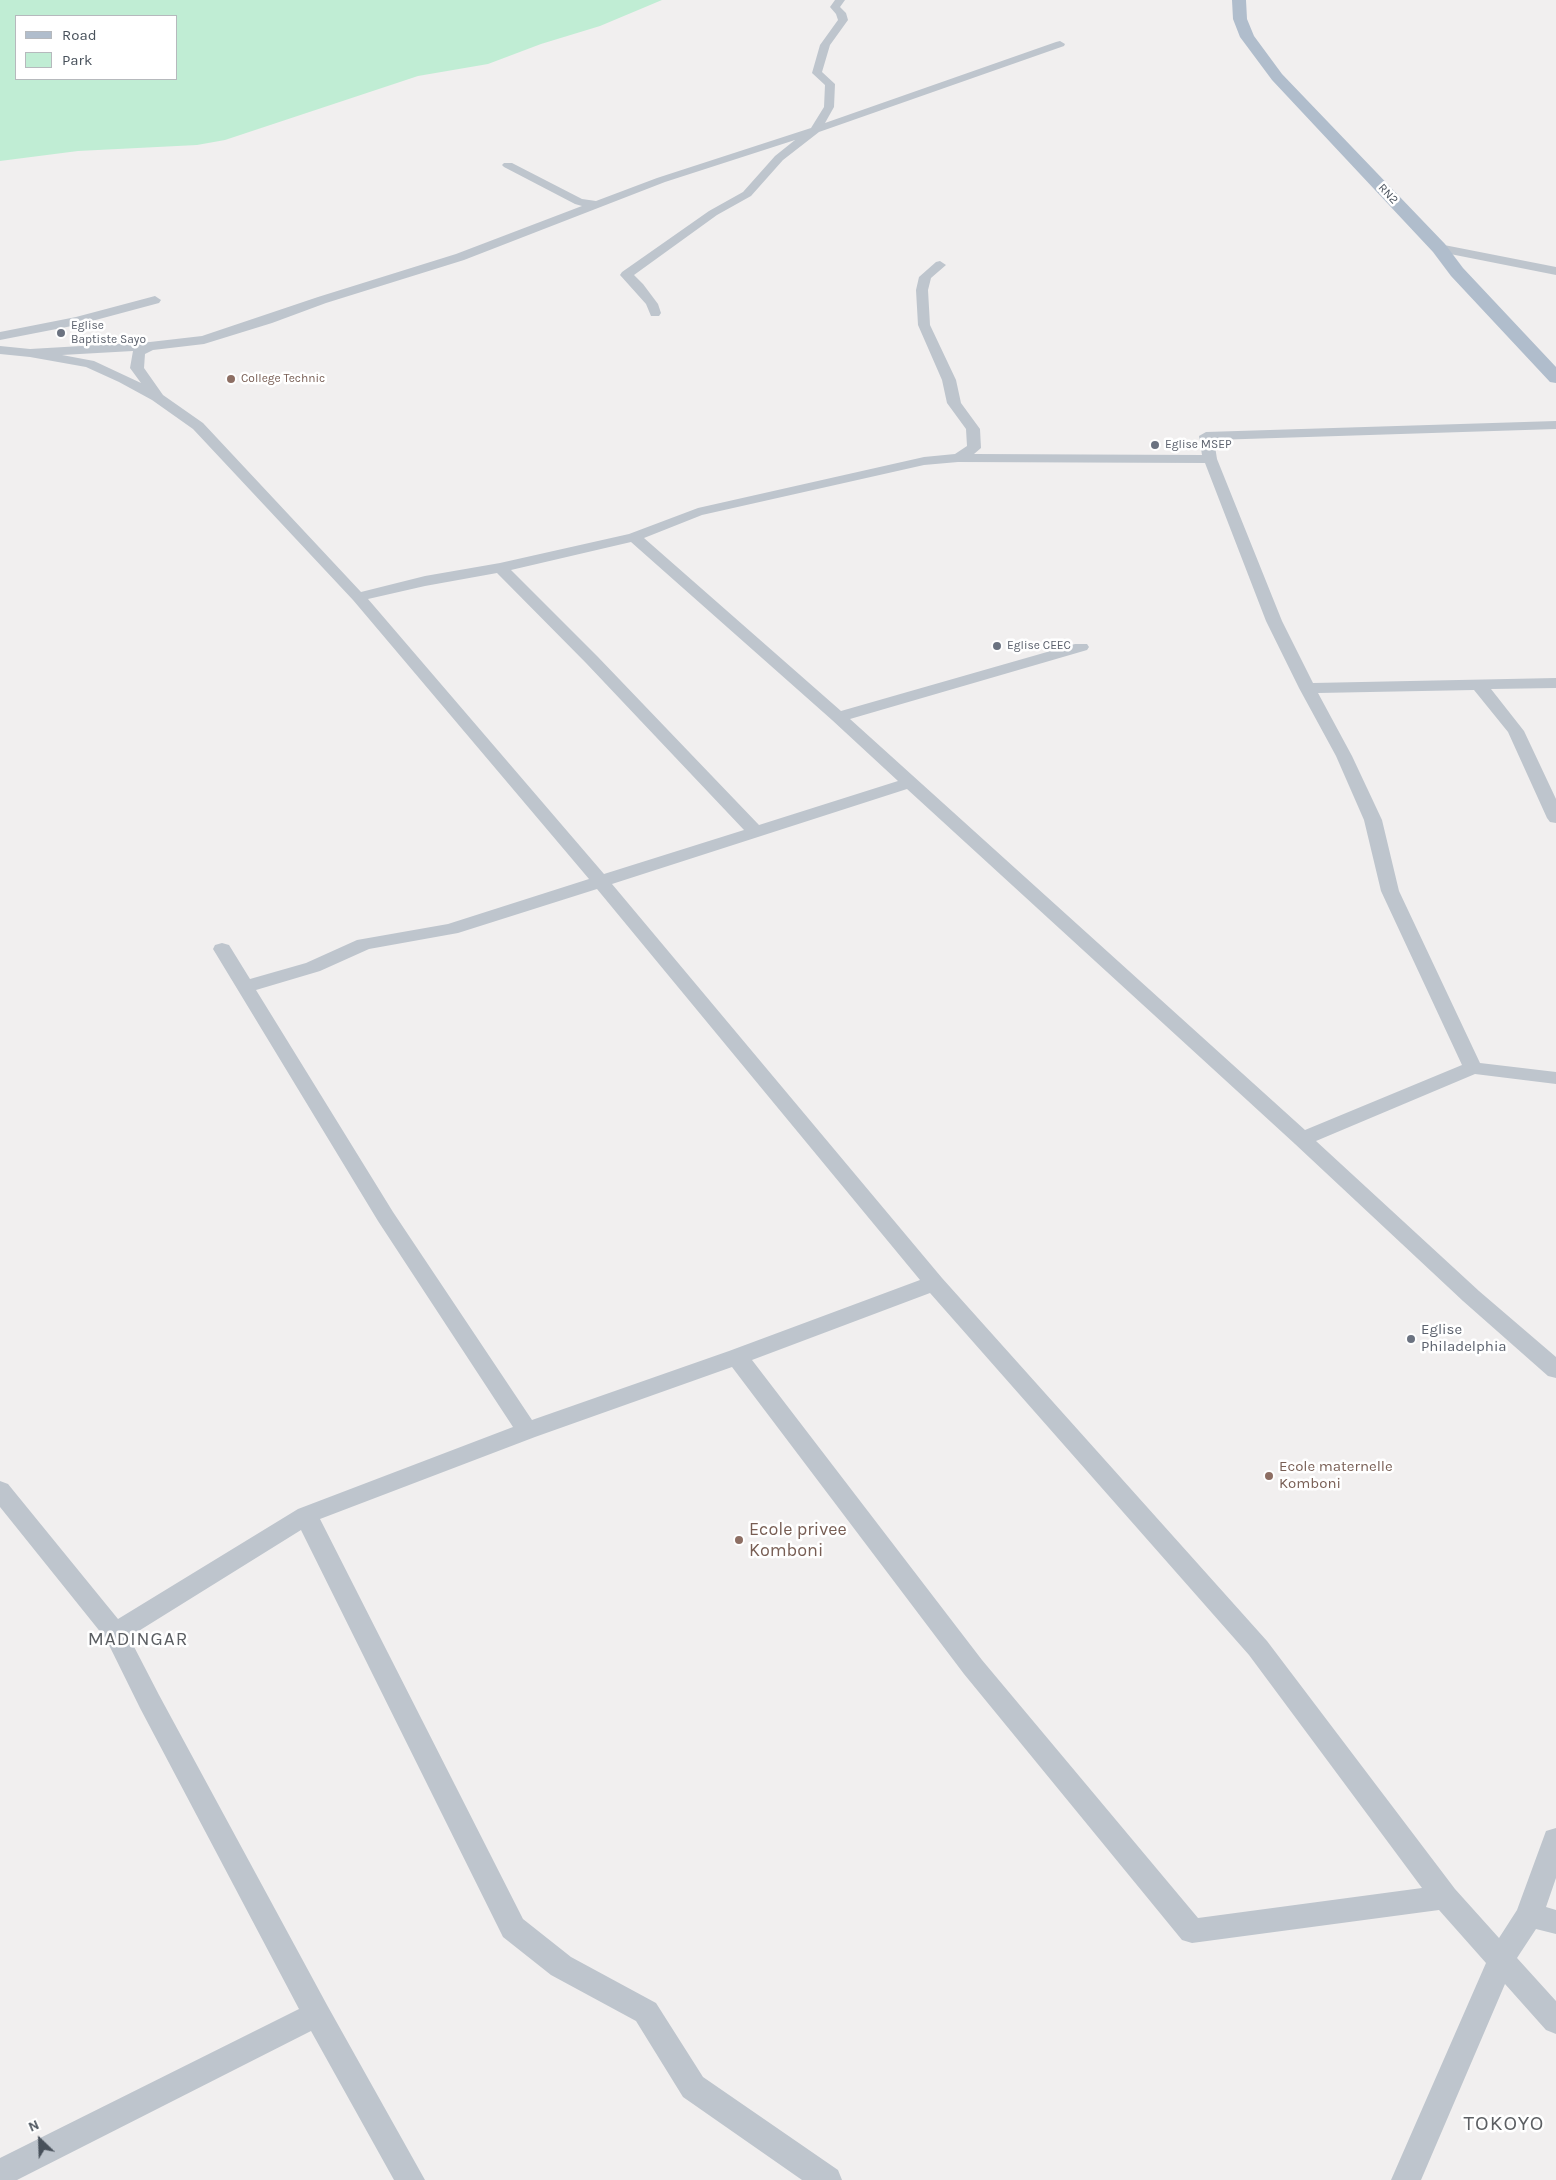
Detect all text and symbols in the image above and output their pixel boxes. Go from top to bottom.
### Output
legend [15,15,178,80]
text: Road [62,26,97,44]
text: Park [62,51,92,69]
street label: RN2 [1375,181,1401,207]
place label: Eglise Baptiste Sayo [71,319,146,347]
marker: Eglise Baptiste Sayo [55,327,67,339]
place label: College Technic [241,372,325,386]
marker: College Technic [225,373,237,385]
place label: Eglise MSEP [1165,438,1232,452]
marker: Eglise MSEP [1149,439,1161,451]
place label: Eglise CEEC [1007,639,1071,653]
marker: Eglise CEEC [991,640,1003,652]
place label: Eglise Philadelphia [1421,1321,1507,1356]
marker: Eglise Philadelphia [1405,1333,1417,1345]
place label: Ecole maternelle Komboni [1279,1458,1393,1493]
marker: Ecole maternelle Komboni [1263,1470,1275,1482]
place label: Ecole privee Komboni [749,1519,847,1562]
marker: Ecole privee Komboni [733,1534,745,1546]
district label: MADINGAR [87,1629,189,1651]
district label: TOKOYO [1463,2111,1545,2137]
north arrow [15,2115,65,2165]
text: N [26,2116,42,2136]

